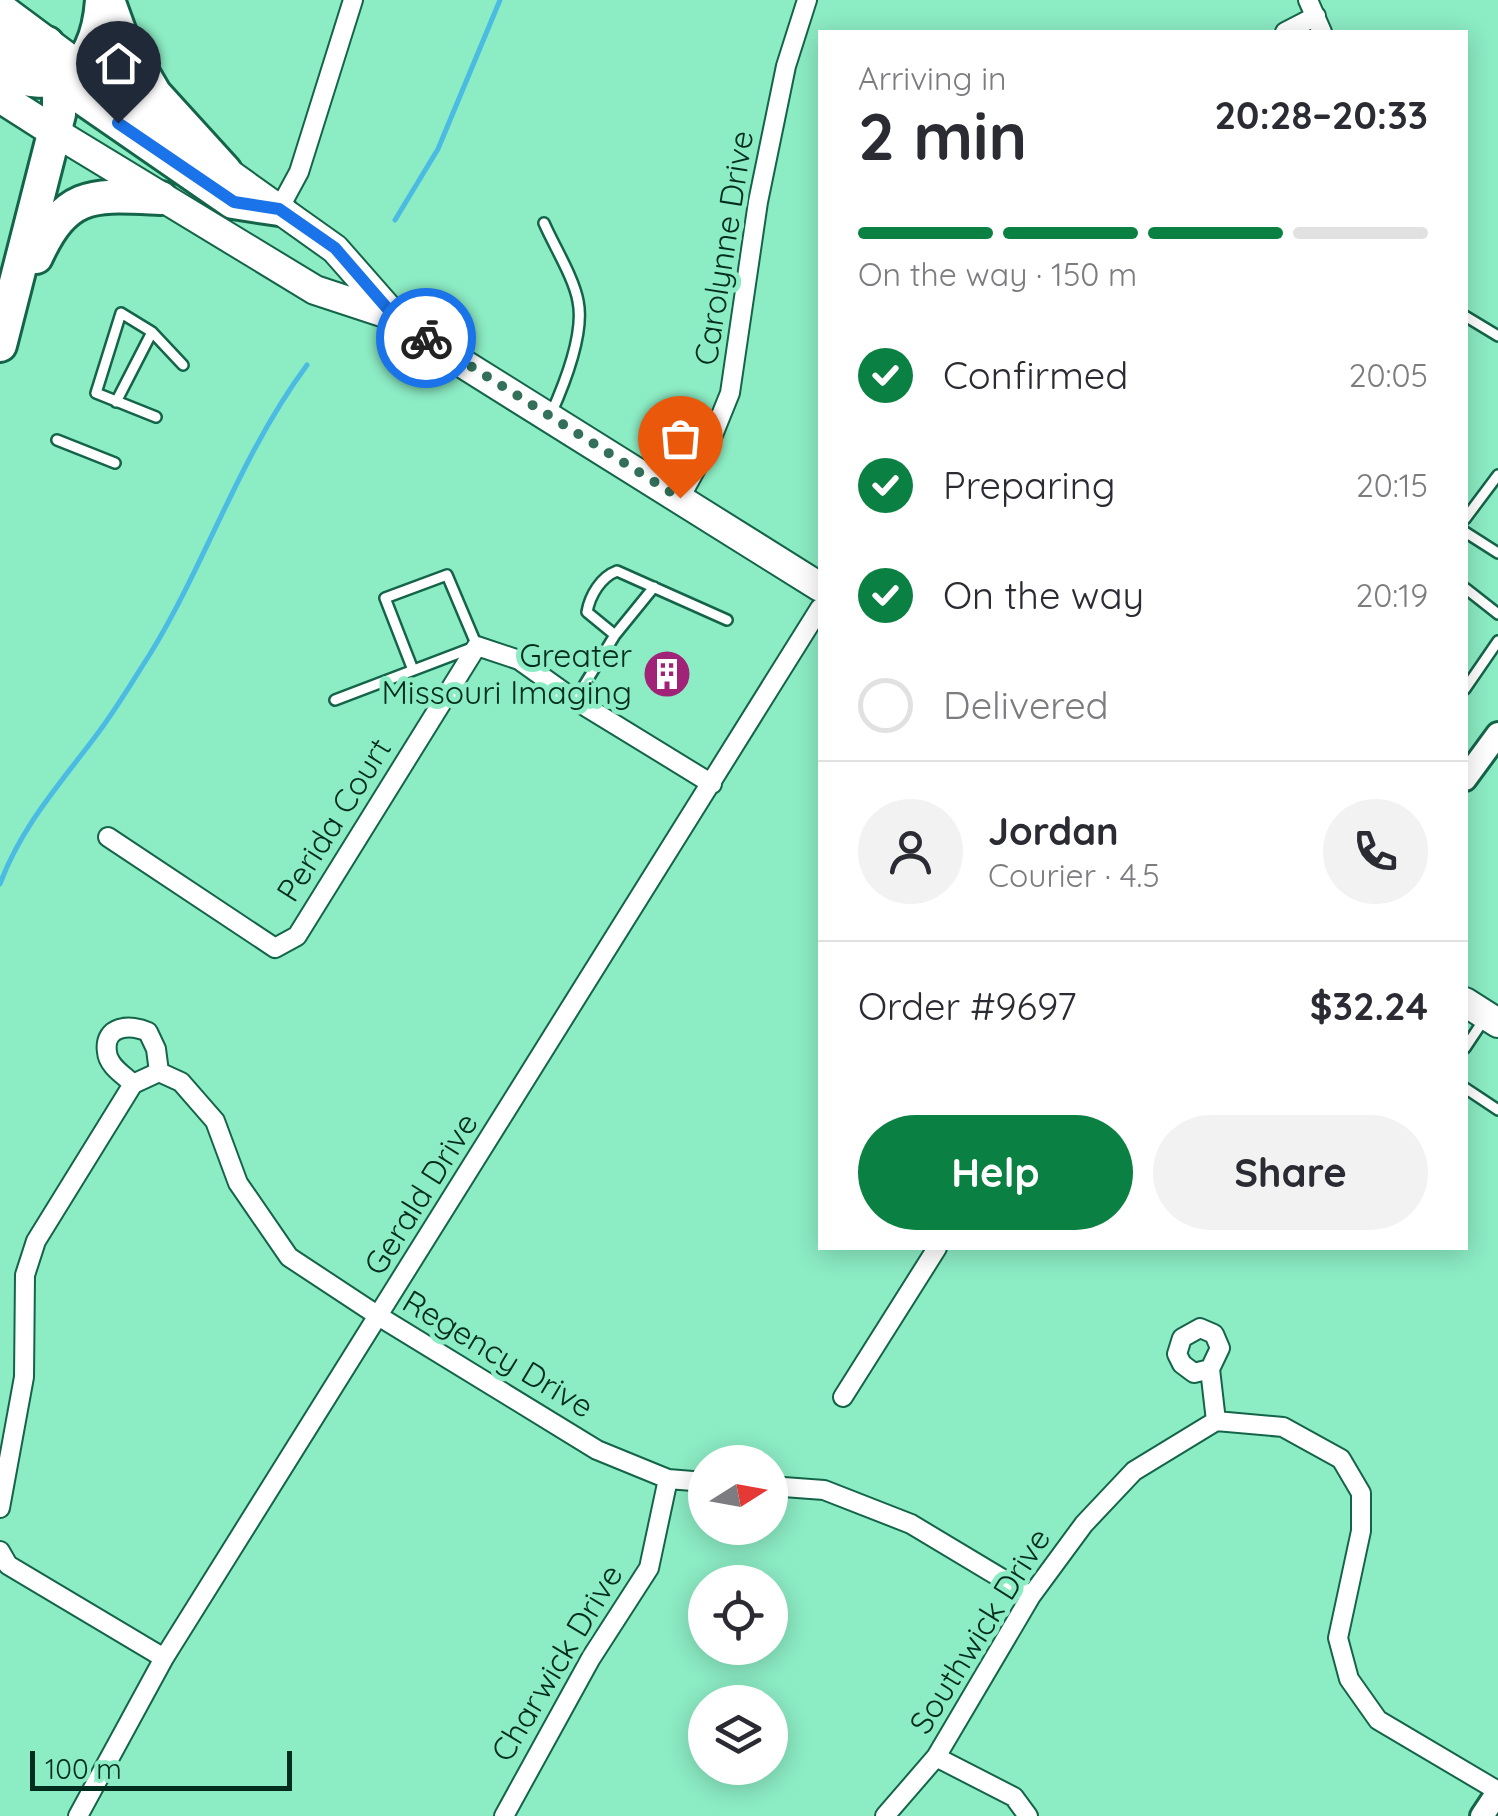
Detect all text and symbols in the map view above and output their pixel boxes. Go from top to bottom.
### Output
pin [76,21,161,124]
icon: home [91,36,146,91]
text: Arriving in [858,58,1007,98]
text: 20:28–20:33 [1214,91,1428,139]
text: 2 min [858,95,1027,176]
street label: Carolynne Drive [685,128,761,368]
text: On the way · 150 m [858,254,1137,294]
courier [376,288,476,388]
icon: bike [399,311,454,366]
icon: check [858,348,913,403]
text: Confirmed [943,351,1128,399]
text: 20:05 [1349,355,1428,395]
pin [638,396,723,499]
icon: bag [653,411,708,466]
icon: check [858,458,913,513]
text: Preparing [943,461,1115,509]
text: 20:15 [1356,465,1428,505]
icon: check [858,568,913,623]
text: On the way [943,571,1144,619]
text: 20:19 [1356,575,1428,615]
place label: Greater Missouri Imaging [381,635,632,712]
building icon: Greater Missouri Imaging [641,648,693,700]
text: Delivered [943,681,1109,729]
street label: Perida Court [267,730,399,909]
button: person [858,799,963,904]
button: phone [1323,799,1428,904]
text: Jordan [988,807,1119,855]
text: Courier · 4.5 [988,855,1160,895]
text: Order #9697 [858,982,1076,1030]
text: $32.24 [1310,982,1428,1030]
street label: Gerald Drive [354,1105,486,1282]
button: Help [858,1115,1133,1230]
button: Share [1153,1115,1428,1230]
street label: Regency Drive [396,1280,601,1426]
north arrow [688,1445,788,1545]
map controls [688,1445,788,1785]
street label: Southwick Drive [900,1520,1058,1741]
street label: Charwick Drive [482,1557,631,1768]
button: locate [688,1565,788,1665]
button: layers [688,1685,788,1785]
scale bar [30,1746,292,1790]
text: 100 m [45,1751,122,1786]

